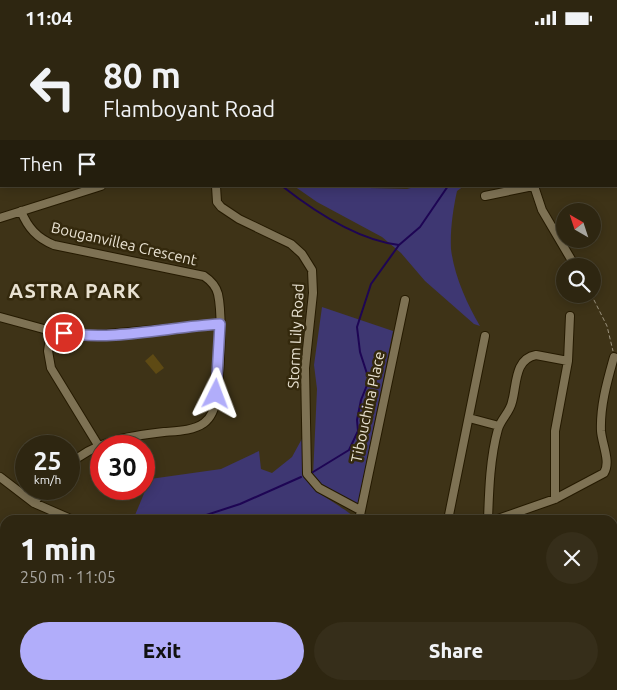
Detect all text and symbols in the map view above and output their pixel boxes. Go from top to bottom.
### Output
text: 11:04 [25,7,73,29]
icon: left [20,55,85,120]
text: 80 m [103,55,181,95]
text: Flamboyant Road [103,96,275,121]
icon: arrive [73,150,101,178]
text: Then [20,153,63,175]
north arrow [556,203,601,247]
map controls [556,203,601,303]
street label: Bouganvillea Crescent [49,218,199,269]
button: search [556,258,601,303]
district label: ASTRA PARK [9,279,141,302]
street label: Storm Lily Road [284,283,307,389]
pin [43,312,85,354]
icon: arrive [50,319,78,347]
street label: Tibouchina Place [347,350,388,464]
position arrow [189,367,241,419]
speed limit sign: 30 [90,435,155,500]
text: 25 [33,447,62,475]
text: km/h [34,473,61,486]
text: 1 min [20,532,96,566]
button: close [546,532,598,584]
text: 250 m · 11:05 [20,568,116,586]
button: Exit [20,622,304,680]
button: Share [314,622,598,680]

